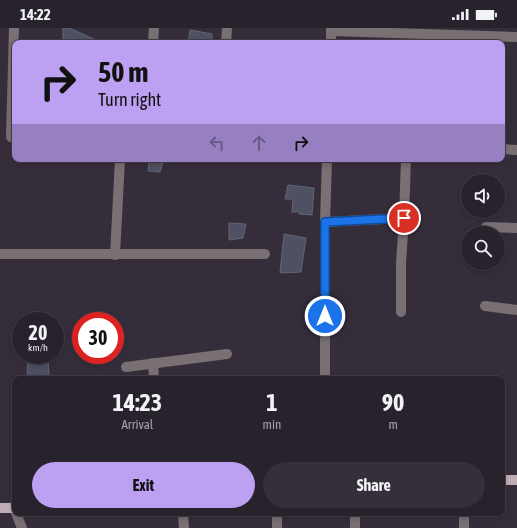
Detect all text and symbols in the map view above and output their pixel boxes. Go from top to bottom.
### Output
text: 14:22 [20,6,51,23]
icon: right [32,56,84,108]
text: 50 m [98,56,148,88]
text: Turn right [98,89,161,110]
icon: left [206,132,228,154]
icon: ahead [248,132,270,154]
icon: right [290,132,312,154]
map controls [461,174,505,270]
button: sound [461,174,505,218]
pin [387,201,421,235]
icon: arrive [393,207,415,229]
button: search [461,226,505,270]
position arrow [304,295,346,337]
speed limit sign: 30 [72,312,124,364]
text: 20 [29,321,47,344]
text: km/h [28,342,48,353]
text: 14:23 [113,389,162,416]
text: 1 [266,389,278,416]
text: 90 [382,389,404,416]
text: Arrival [121,417,153,432]
text: min [263,417,281,432]
text: m [388,417,398,432]
button: Exit [32,462,255,508]
button: Share [263,462,485,508]

